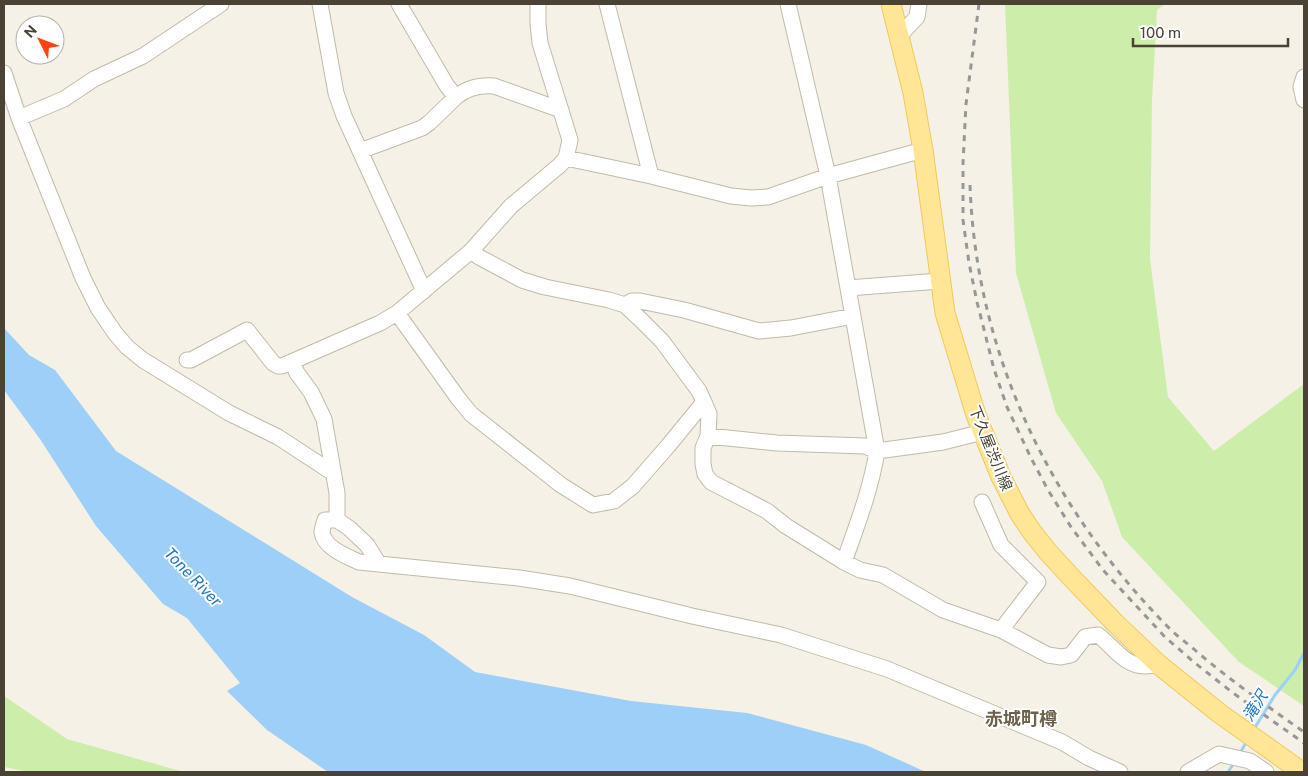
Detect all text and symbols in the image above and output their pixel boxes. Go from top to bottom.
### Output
north arrow [15,15,65,65]
scale bar [1133,15,1288,47]
text: N [21,22,40,41]
text: 100 m [1140,24,1181,41]
street label: 下久屋渋川線 [966,403,1016,493]
water label: Tone River [160,544,226,611]
water label: 滝沢 [1238,686,1273,725]
district label: 赤城町樽 [985,708,1057,729]

